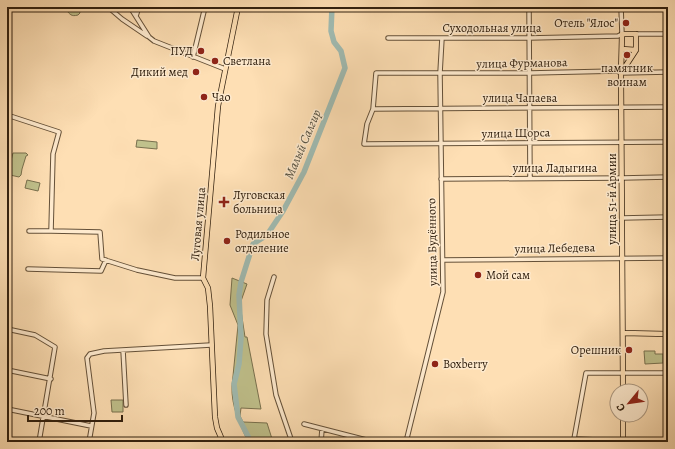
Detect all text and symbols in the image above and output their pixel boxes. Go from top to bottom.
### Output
place label: Отель "Ялос" [554,15,618,31]
marker: Отель "Ялос" [621,18,631,28]
street label: Суходольная улица [442,20,542,36]
place label: ПУД [170,43,193,59]
marker: ПУД [196,46,206,56]
marker: памятник воинам [622,50,632,60]
place label: Светлана [223,53,271,69]
street label: улица Фурманова [475,54,568,72]
marker: Светлана [210,56,220,66]
place label: памятник воинам [601,60,653,90]
place label: Дикий мед [131,64,188,80]
marker: Дикий мед [191,67,201,77]
place label: Чао [212,89,231,105]
street label: улица Чапаева [482,90,558,106]
marker: Чао [199,92,209,102]
water label: Малый Салгир [280,107,325,182]
street label: улица Щорса [481,124,551,142]
street label: улица 51-й Армии [604,153,620,246]
street label: улица Ладыгина [512,160,598,176]
street label: Луговая улица [187,186,209,262]
place label: Луговская больница [233,187,285,217]
marker: Луговская больница [218,196,230,208]
street label: улица Будённого [423,198,441,287]
place label: Родильное отделение [235,226,290,256]
marker: Родильное отделение [222,236,232,246]
street label: улица Лебедева [514,239,596,257]
place label: Мой сам [486,267,530,283]
marker: Мой сам [473,270,483,280]
place label: Орешник [571,342,621,358]
marker: Орешник [624,345,634,355]
place label: Boxberry [443,356,488,372]
marker: Boxberry [430,359,440,369]
north arrow [609,383,649,423]
scale bar [28,397,122,423]
text: С [612,401,629,414]
text: 200 m [34,403,65,419]

